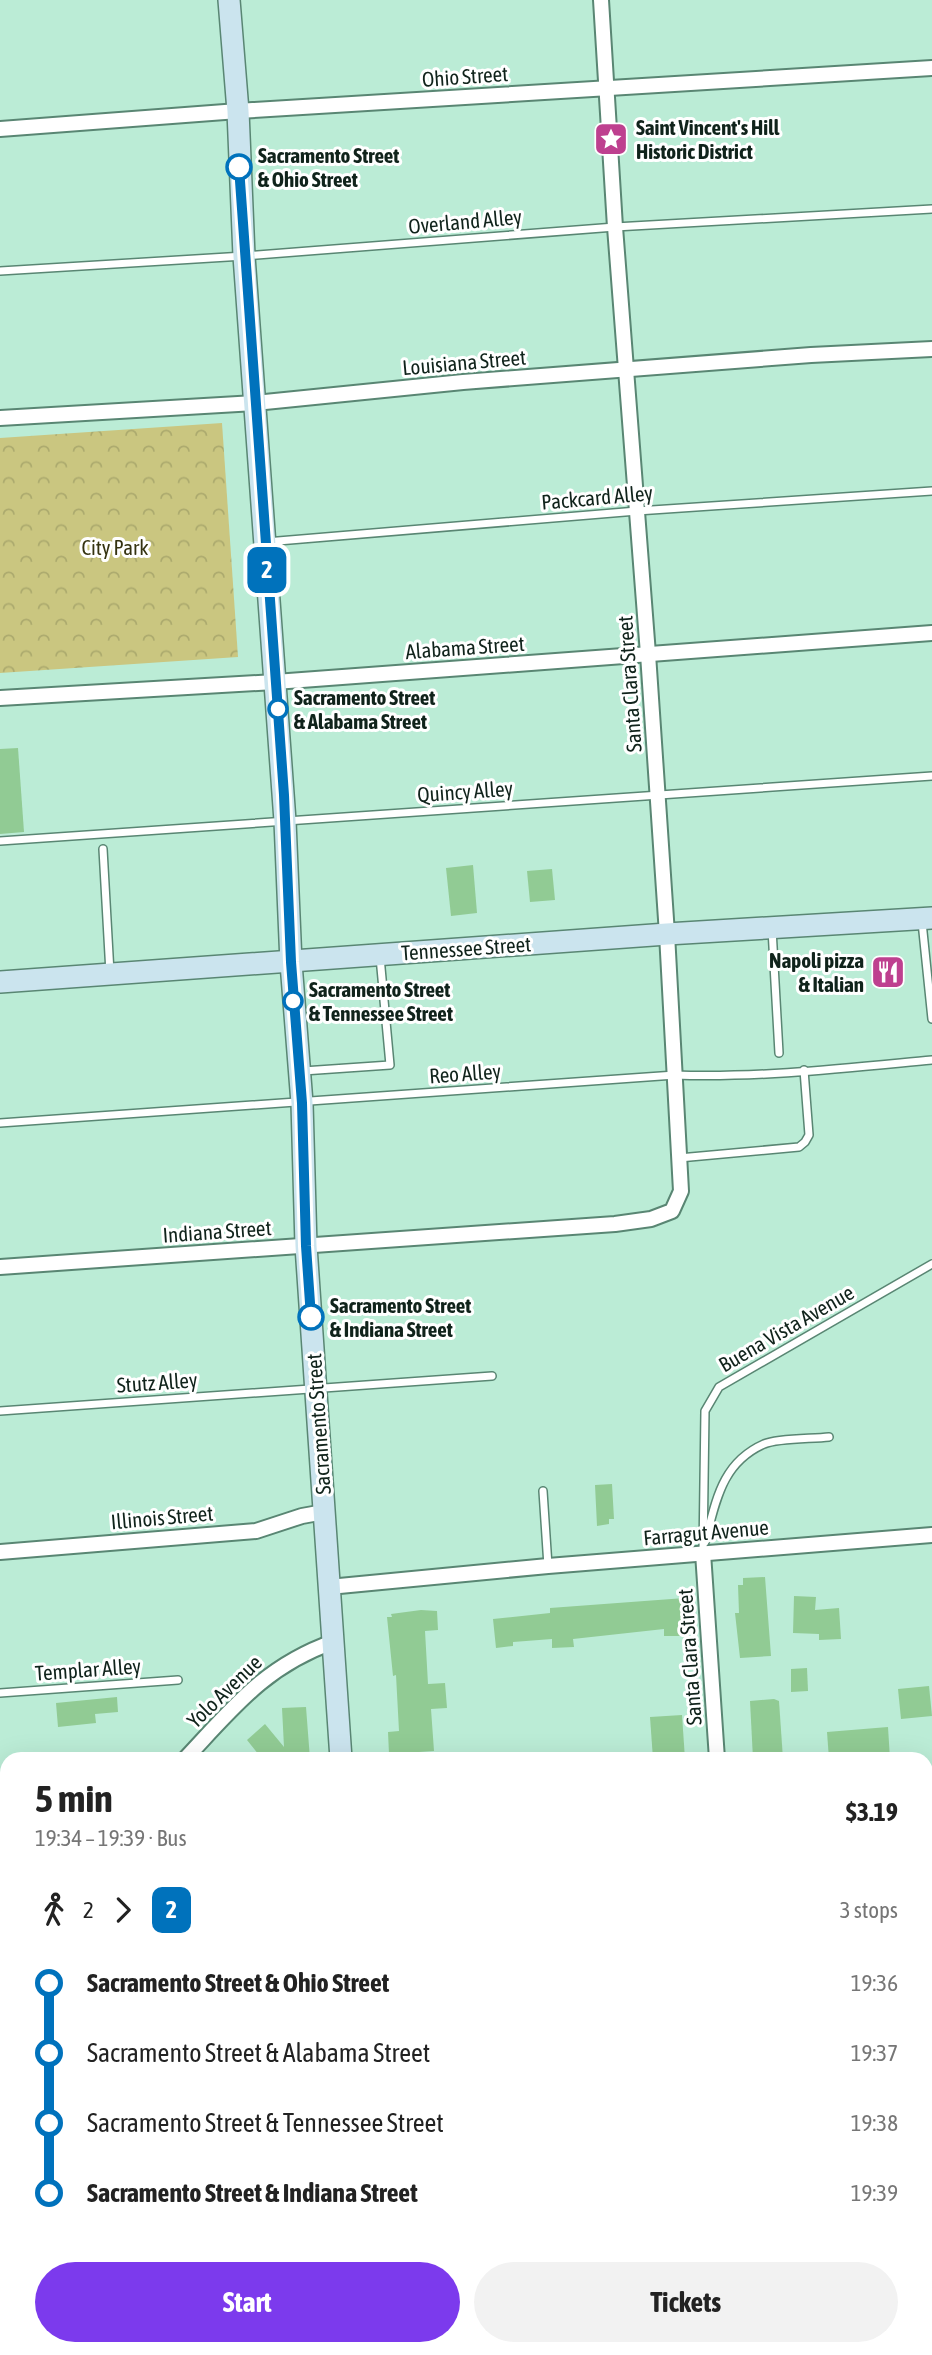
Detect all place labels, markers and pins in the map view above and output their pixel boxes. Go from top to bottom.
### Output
place label: Saint Vincent's Hill Historic District [636,115,780,163]
place icon: Saint Vincent's Hill Historic District [592,120,630,158]
place label: Sacramento Street & Ohio Street [258,143,399,191]
marker: Sacramento Street & Ohio Street [226,154,252,180]
place label: Sacramento Street & Alabama Street [294,685,435,733]
marker: Sacramento Street & Alabama Street [268,699,288,719]
place label: Napoli pizza & Italian [769,948,864,996]
restaurant icon: Napoli pizza & Italian [869,953,907,991]
place label: Sacramento Street & Tennessee Street [309,977,453,1025]
marker: Sacramento Street & Tennessee Street [283,991,303,1011]
place label: Sacramento Street & Indiana Street [330,1293,471,1341]
marker: Sacramento Street & Indiana Street [298,1304,324,1330]

